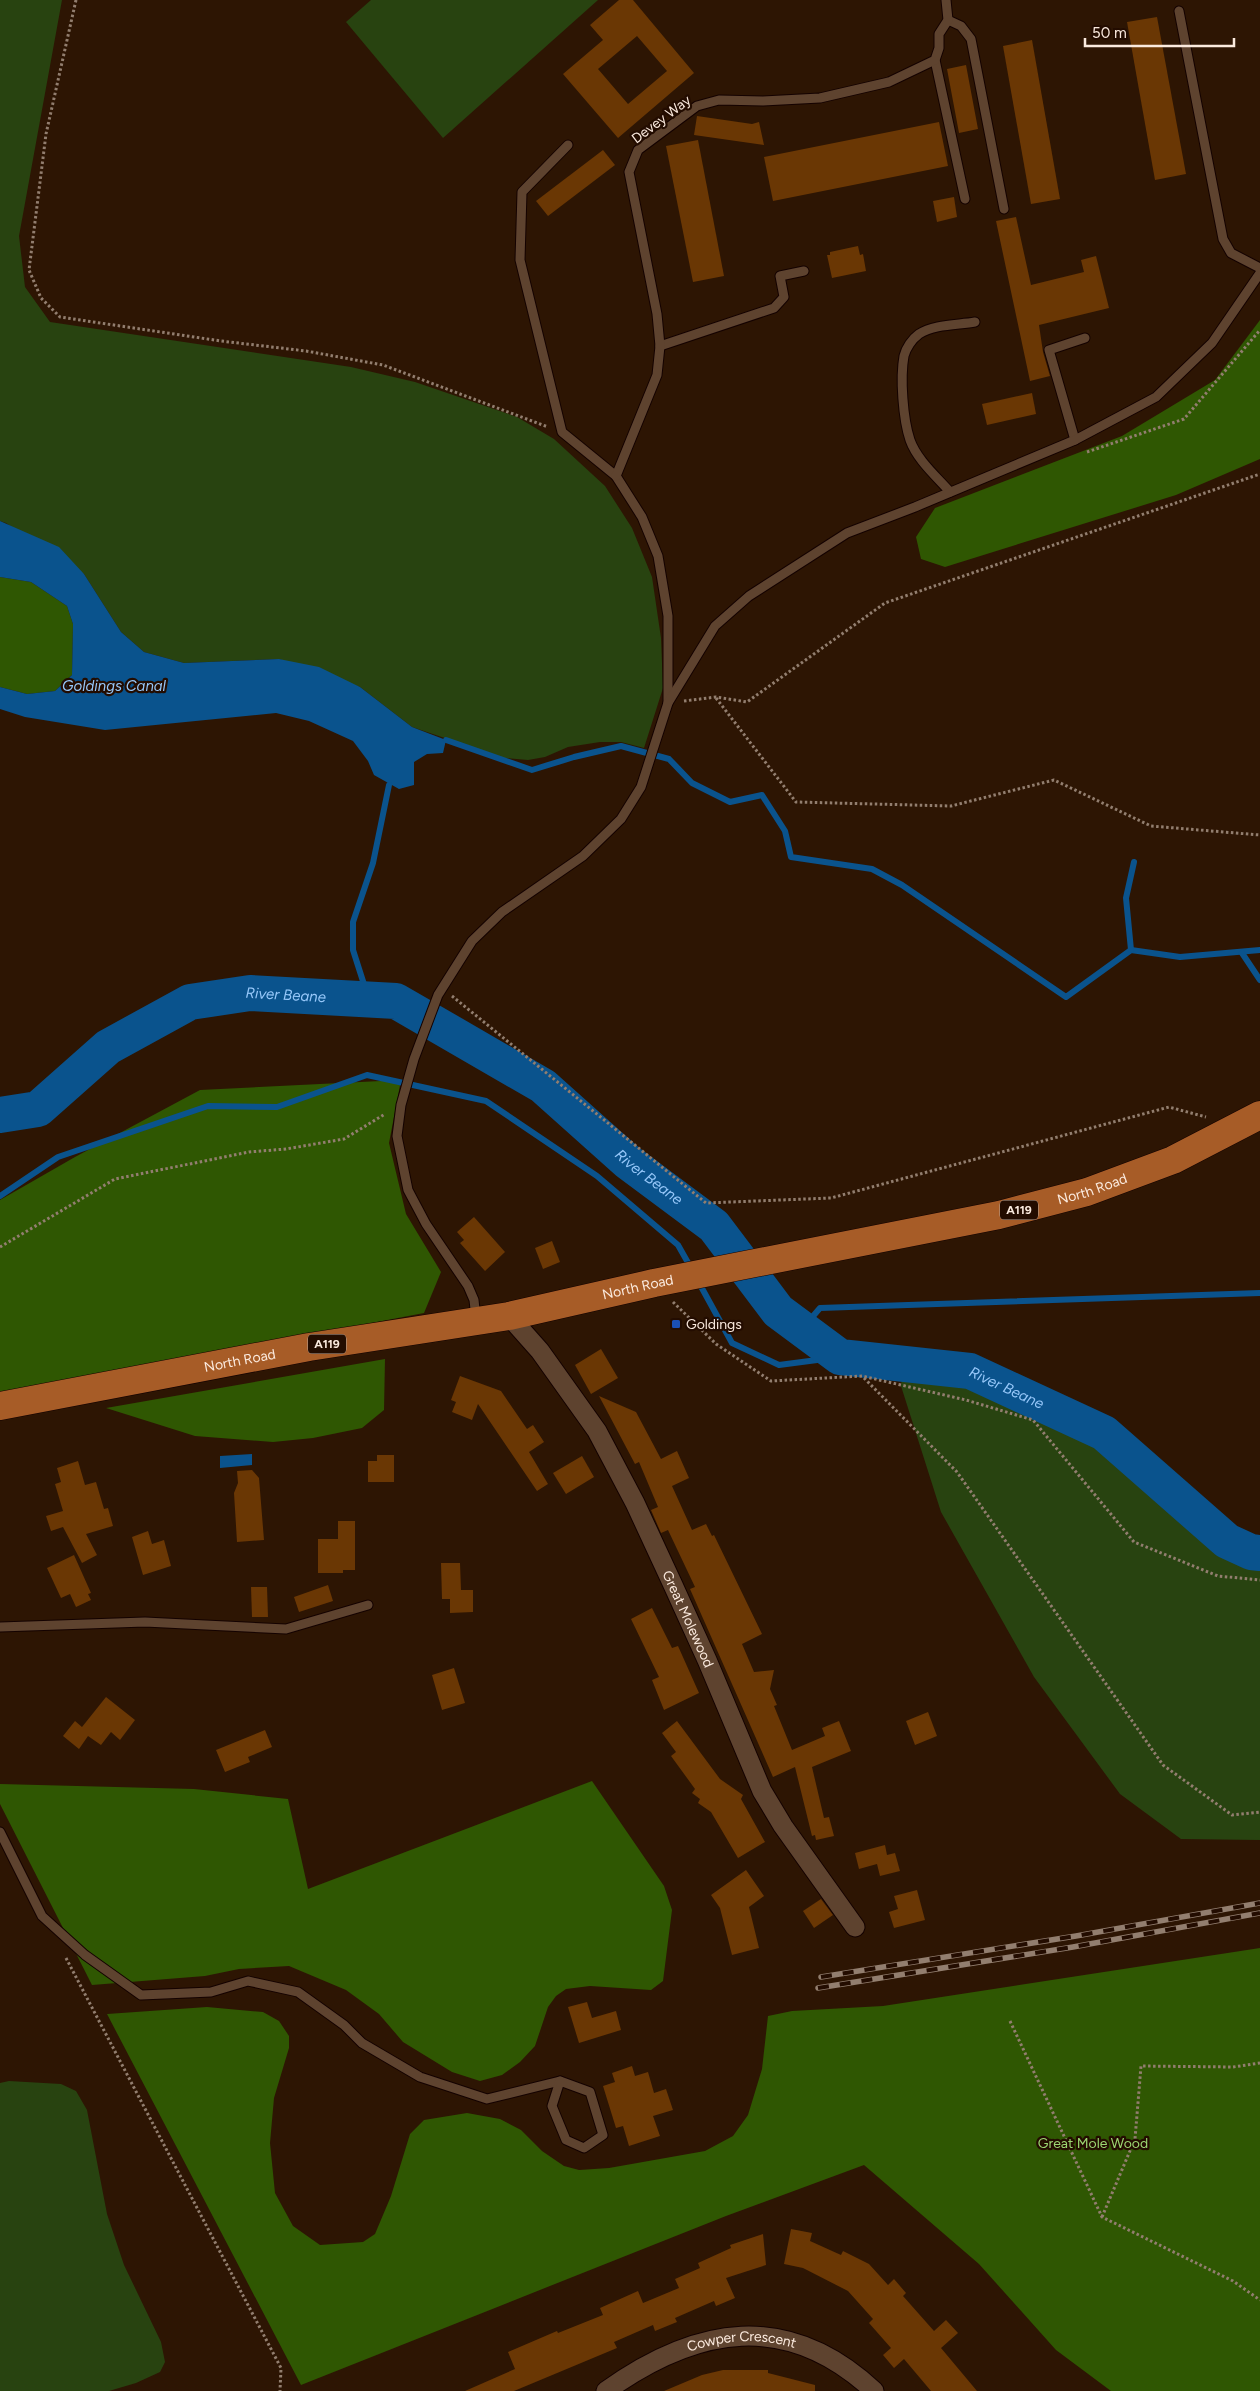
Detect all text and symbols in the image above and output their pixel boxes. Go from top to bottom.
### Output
scale bar [1085,15,1234,47]
text: 50 m [1092,24,1127,42]
street label: Devey Way [628,91,695,147]
water label: Goldings Canal [62,677,167,695]
water label: River Beane [245,984,326,1006]
water label: River Beane [611,1146,686,1209]
street label: North Road [1055,1170,1129,1208]
road number: A119 [1000,1200,1038,1220]
street label: North Road [601,1271,675,1304]
place label: Goldings [686,1316,742,1333]
marker: Goldings [670,1318,682,1330]
road number: A119 [308,1335,346,1354]
street label: North Road [203,1346,277,1376]
water label: River Beane [966,1363,1047,1413]
street label: Great Molewood [658,1568,717,1670]
park label: Great Mole Wood [1038,2135,1148,2152]
street label: Cowper Crescent [685,2328,798,2356]

